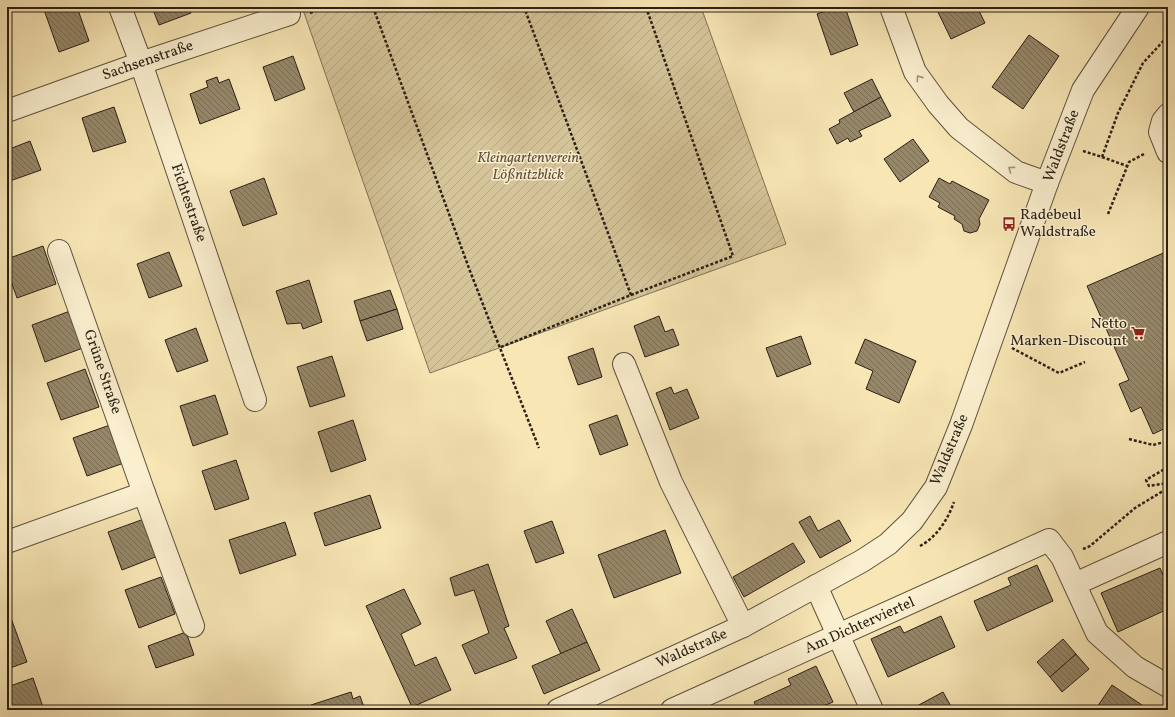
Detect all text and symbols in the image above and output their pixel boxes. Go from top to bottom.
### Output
street label: Sachsenstraße [100,36,196,86]
one-way arrow [917,76,924,83]
street label: Waldstraße [1039,107,1085,185]
park label: Kleingartenverein Lößnitzblick [477,148,579,186]
street label: Fichtestraße [165,161,211,245]
one-way arrow [1009,167,1016,174]
place label: Radebeul Waldstraße [1020,205,1096,243]
bus stop icon: Radebeul Waldstraße [1001,216,1017,232]
place label: Netto Marken-Discount [1010,314,1127,352]
supermarket icon: Netto Marken-Discount [1130,325,1146,341]
street label: Grüne Straße [78,327,126,417]
street label: Waldstraße [925,411,975,489]
street label: Am Dichterviertel [802,592,918,660]
street label: Waldstraße [653,624,731,674]

